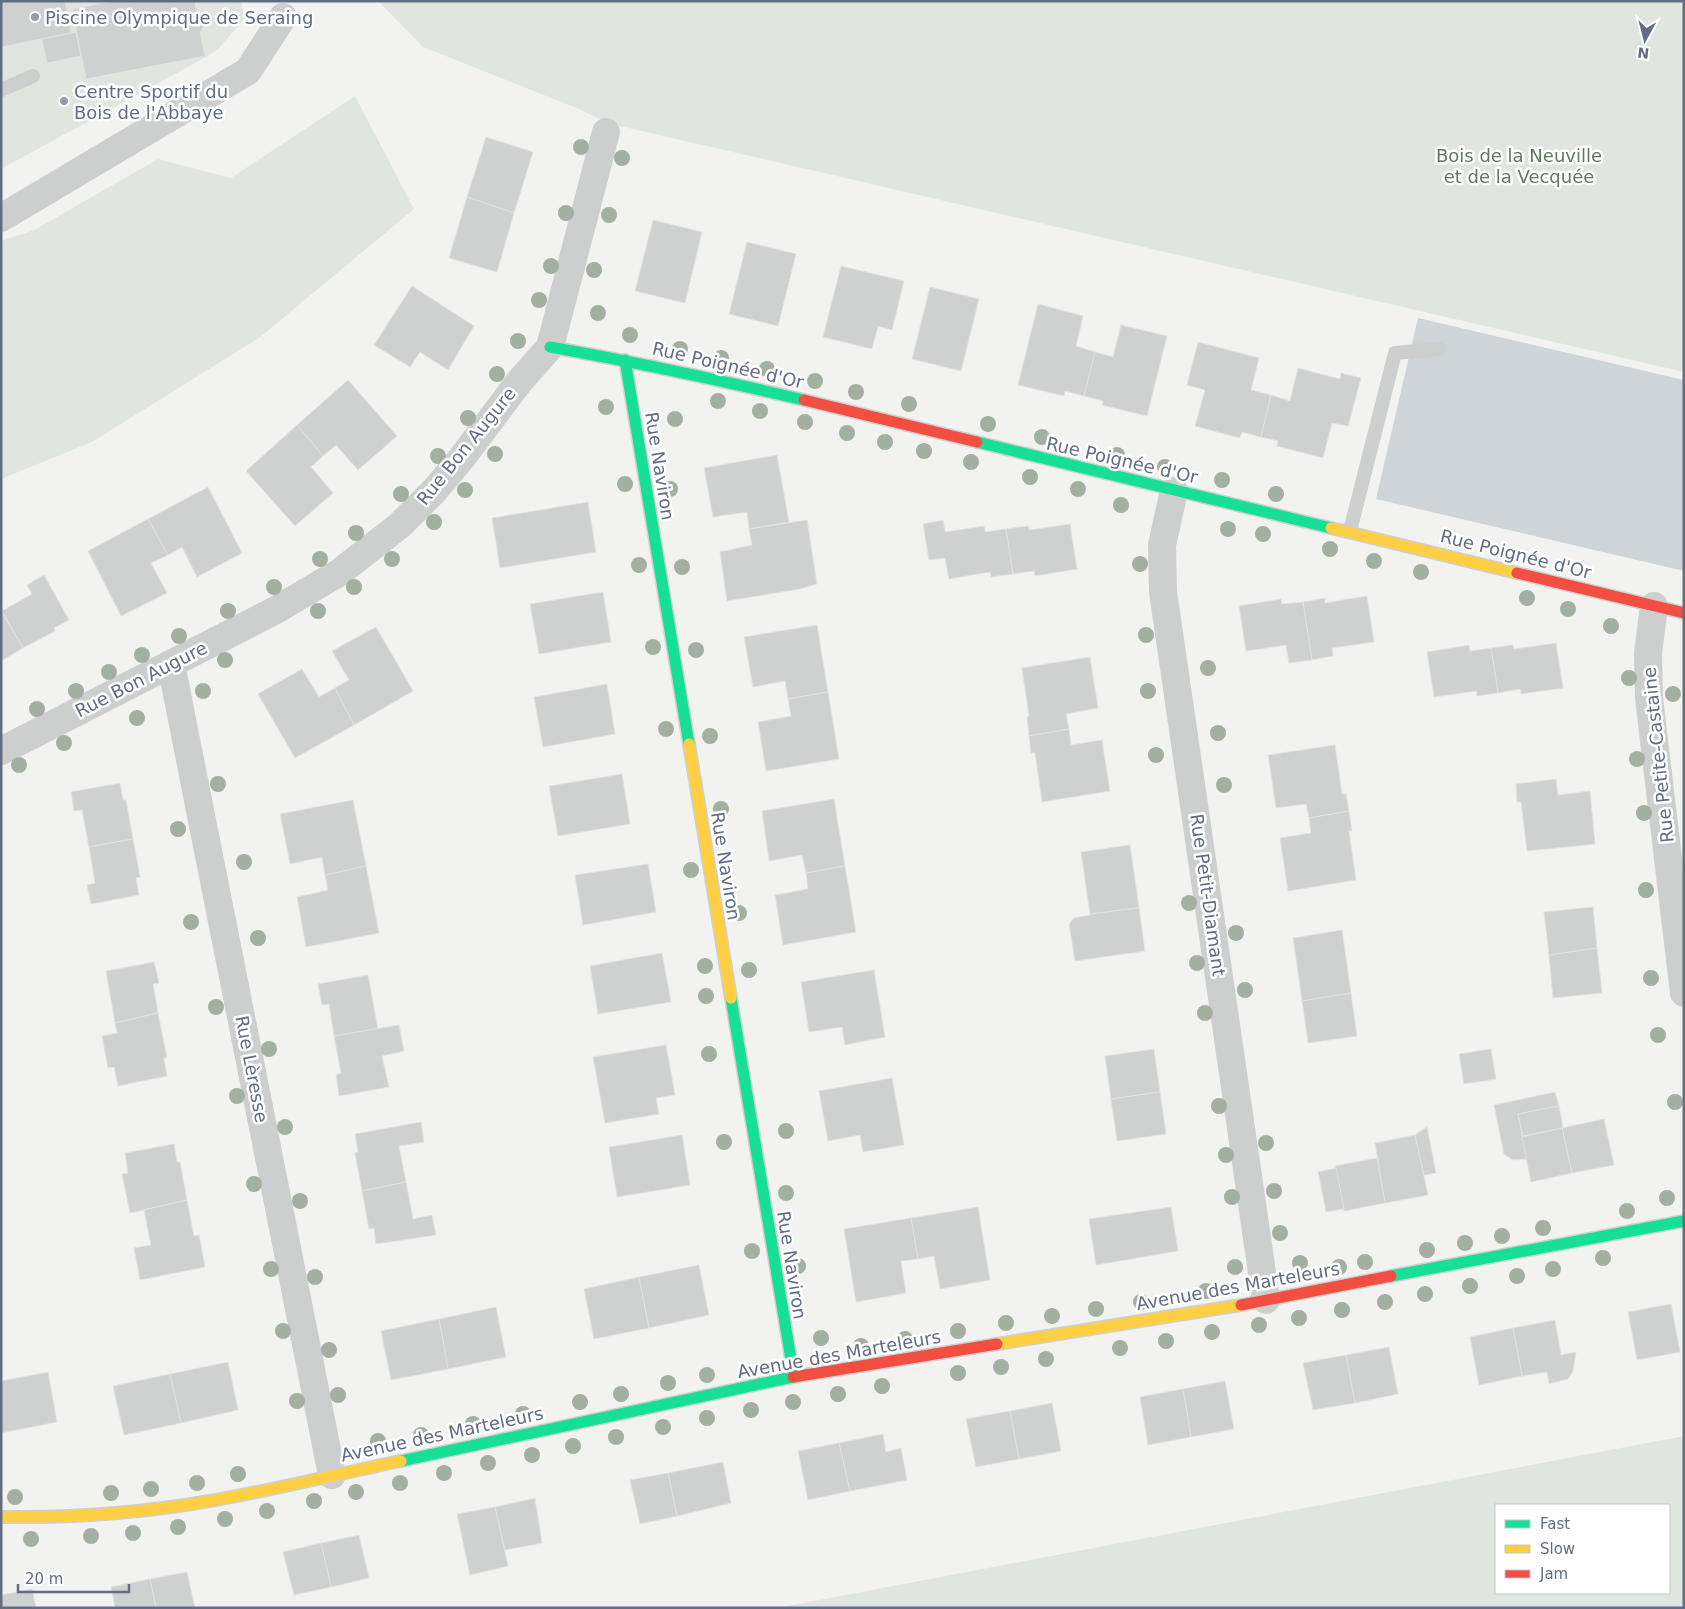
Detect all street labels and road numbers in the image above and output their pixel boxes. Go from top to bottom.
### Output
street label: Rue Poignée d'Or [650,337,806,393]
street label: Rue Bon Augure [412,383,520,509]
street label: Rue Naviron [641,410,679,522]
street label: Rue Poignée d'Or [1044,432,1200,488]
street label: Rue Poignée d'Or [1438,525,1594,583]
street label: Rue Bon Augure [72,637,210,721]
street label: Rue Petite-Castaine [1638,666,1678,844]
street label: Rue Naviron [707,810,745,922]
street label: Rue Petit-Diamant [1186,812,1230,978]
street label: Rue Lèresse [231,1014,273,1124]
street label: Rue Naviron [773,1209,811,1321]
street label: Avenue des Marteleurs [1134,1258,1342,1314]
street label: Avenue des Marteleurs [735,1326,943,1382]
street label: Avenue des Marteleurs [339,1402,545,1466]

